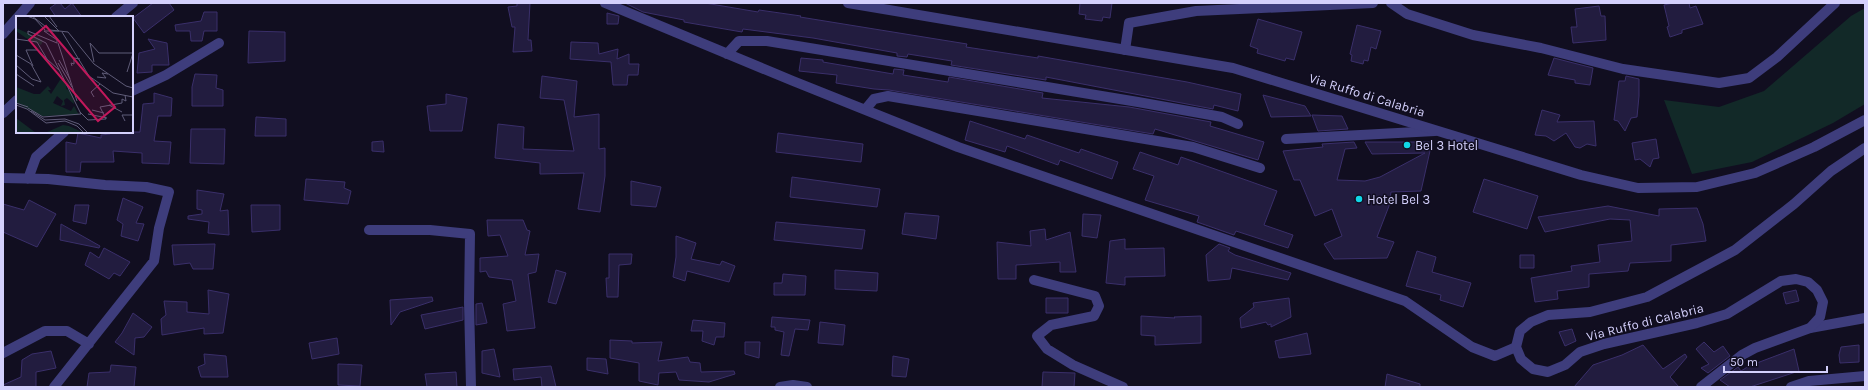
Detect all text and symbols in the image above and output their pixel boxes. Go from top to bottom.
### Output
inset map [16,16,133,133]
street label: Via Ruffo di Calabria [1307,70,1427,120]
place label: Bel 3 Hotel [1415,138,1478,153]
marker: Bel 3 Hotel [1402,140,1412,150]
place label: Hotel Bel 3 [1367,192,1430,207]
marker: Hotel Bel 3 [1354,194,1364,204]
street label: Via Ruffo di Calabria [1585,300,1705,344]
scale bar [1724,348,1827,374]
text: 50 m [1730,355,1758,369]

